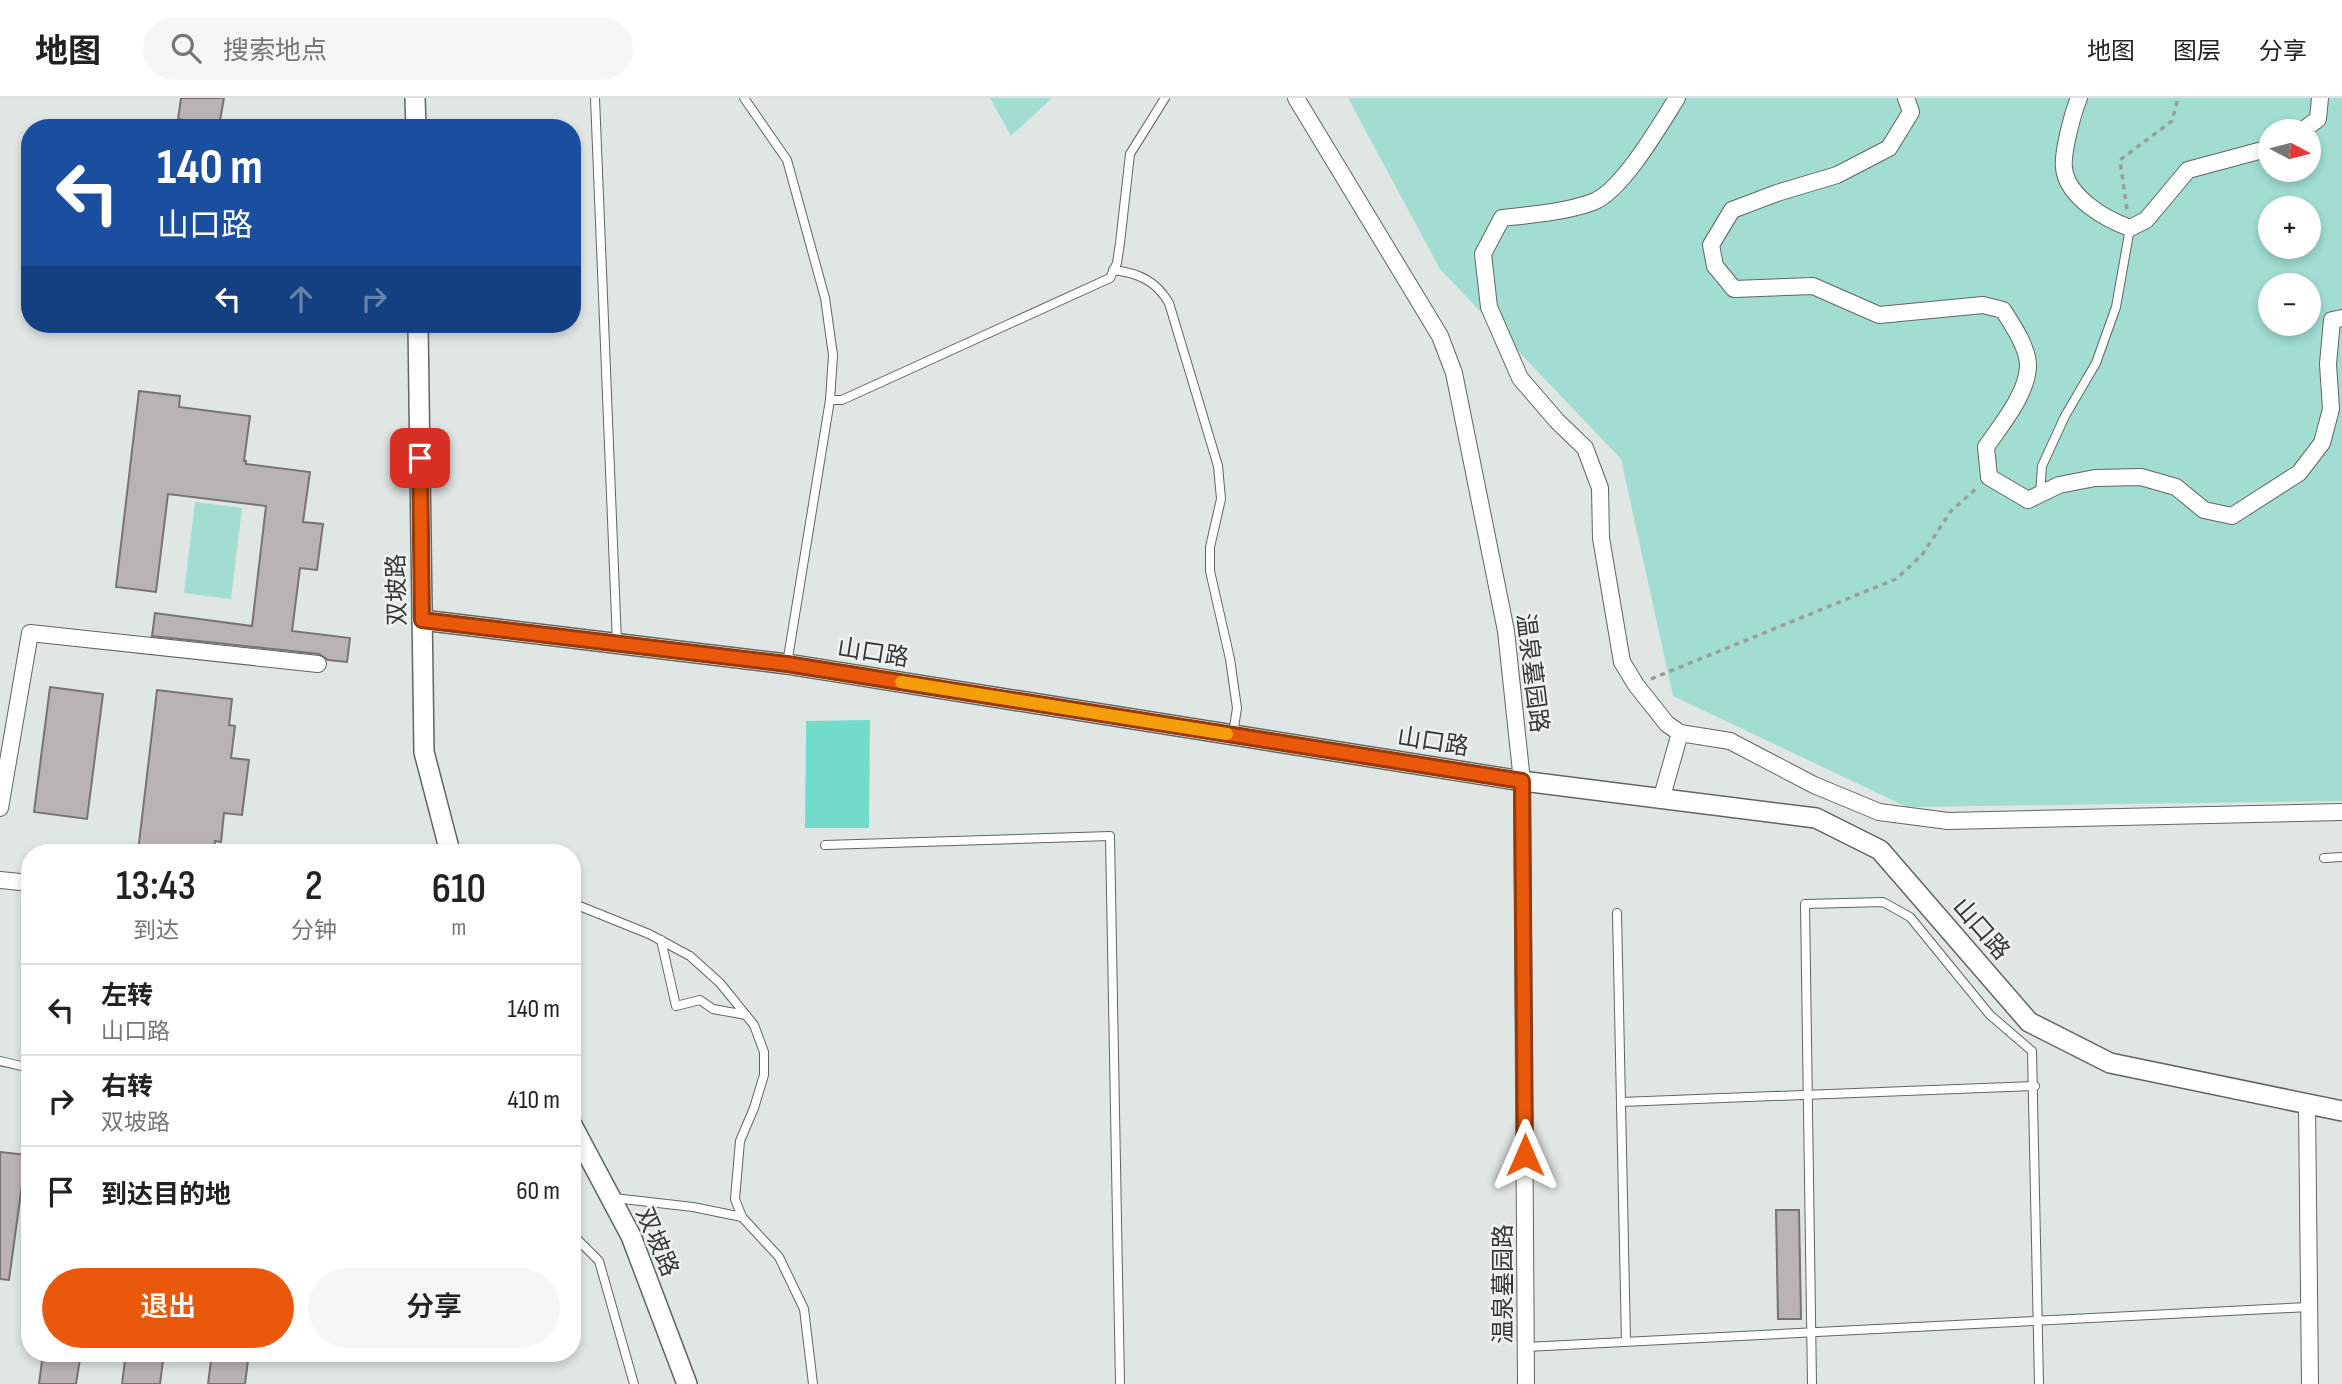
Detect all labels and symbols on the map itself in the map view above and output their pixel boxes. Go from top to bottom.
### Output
north arrow [2258,119,2320,182]
pin [390,428,450,488]
street label: 双坡路 [382,554,412,626]
street label: 温泉墓园路 [1510,612,1554,734]
street label: 山口路 [835,633,911,673]
street label: 山口路 [1395,722,1471,762]
street label: 山口路 [1946,892,2016,966]
position arrow [1488,1118,1562,1192]
street label: 双坡路 [630,1203,684,1281]
street label: 温泉墓园路 [1489,1224,1518,1344]

